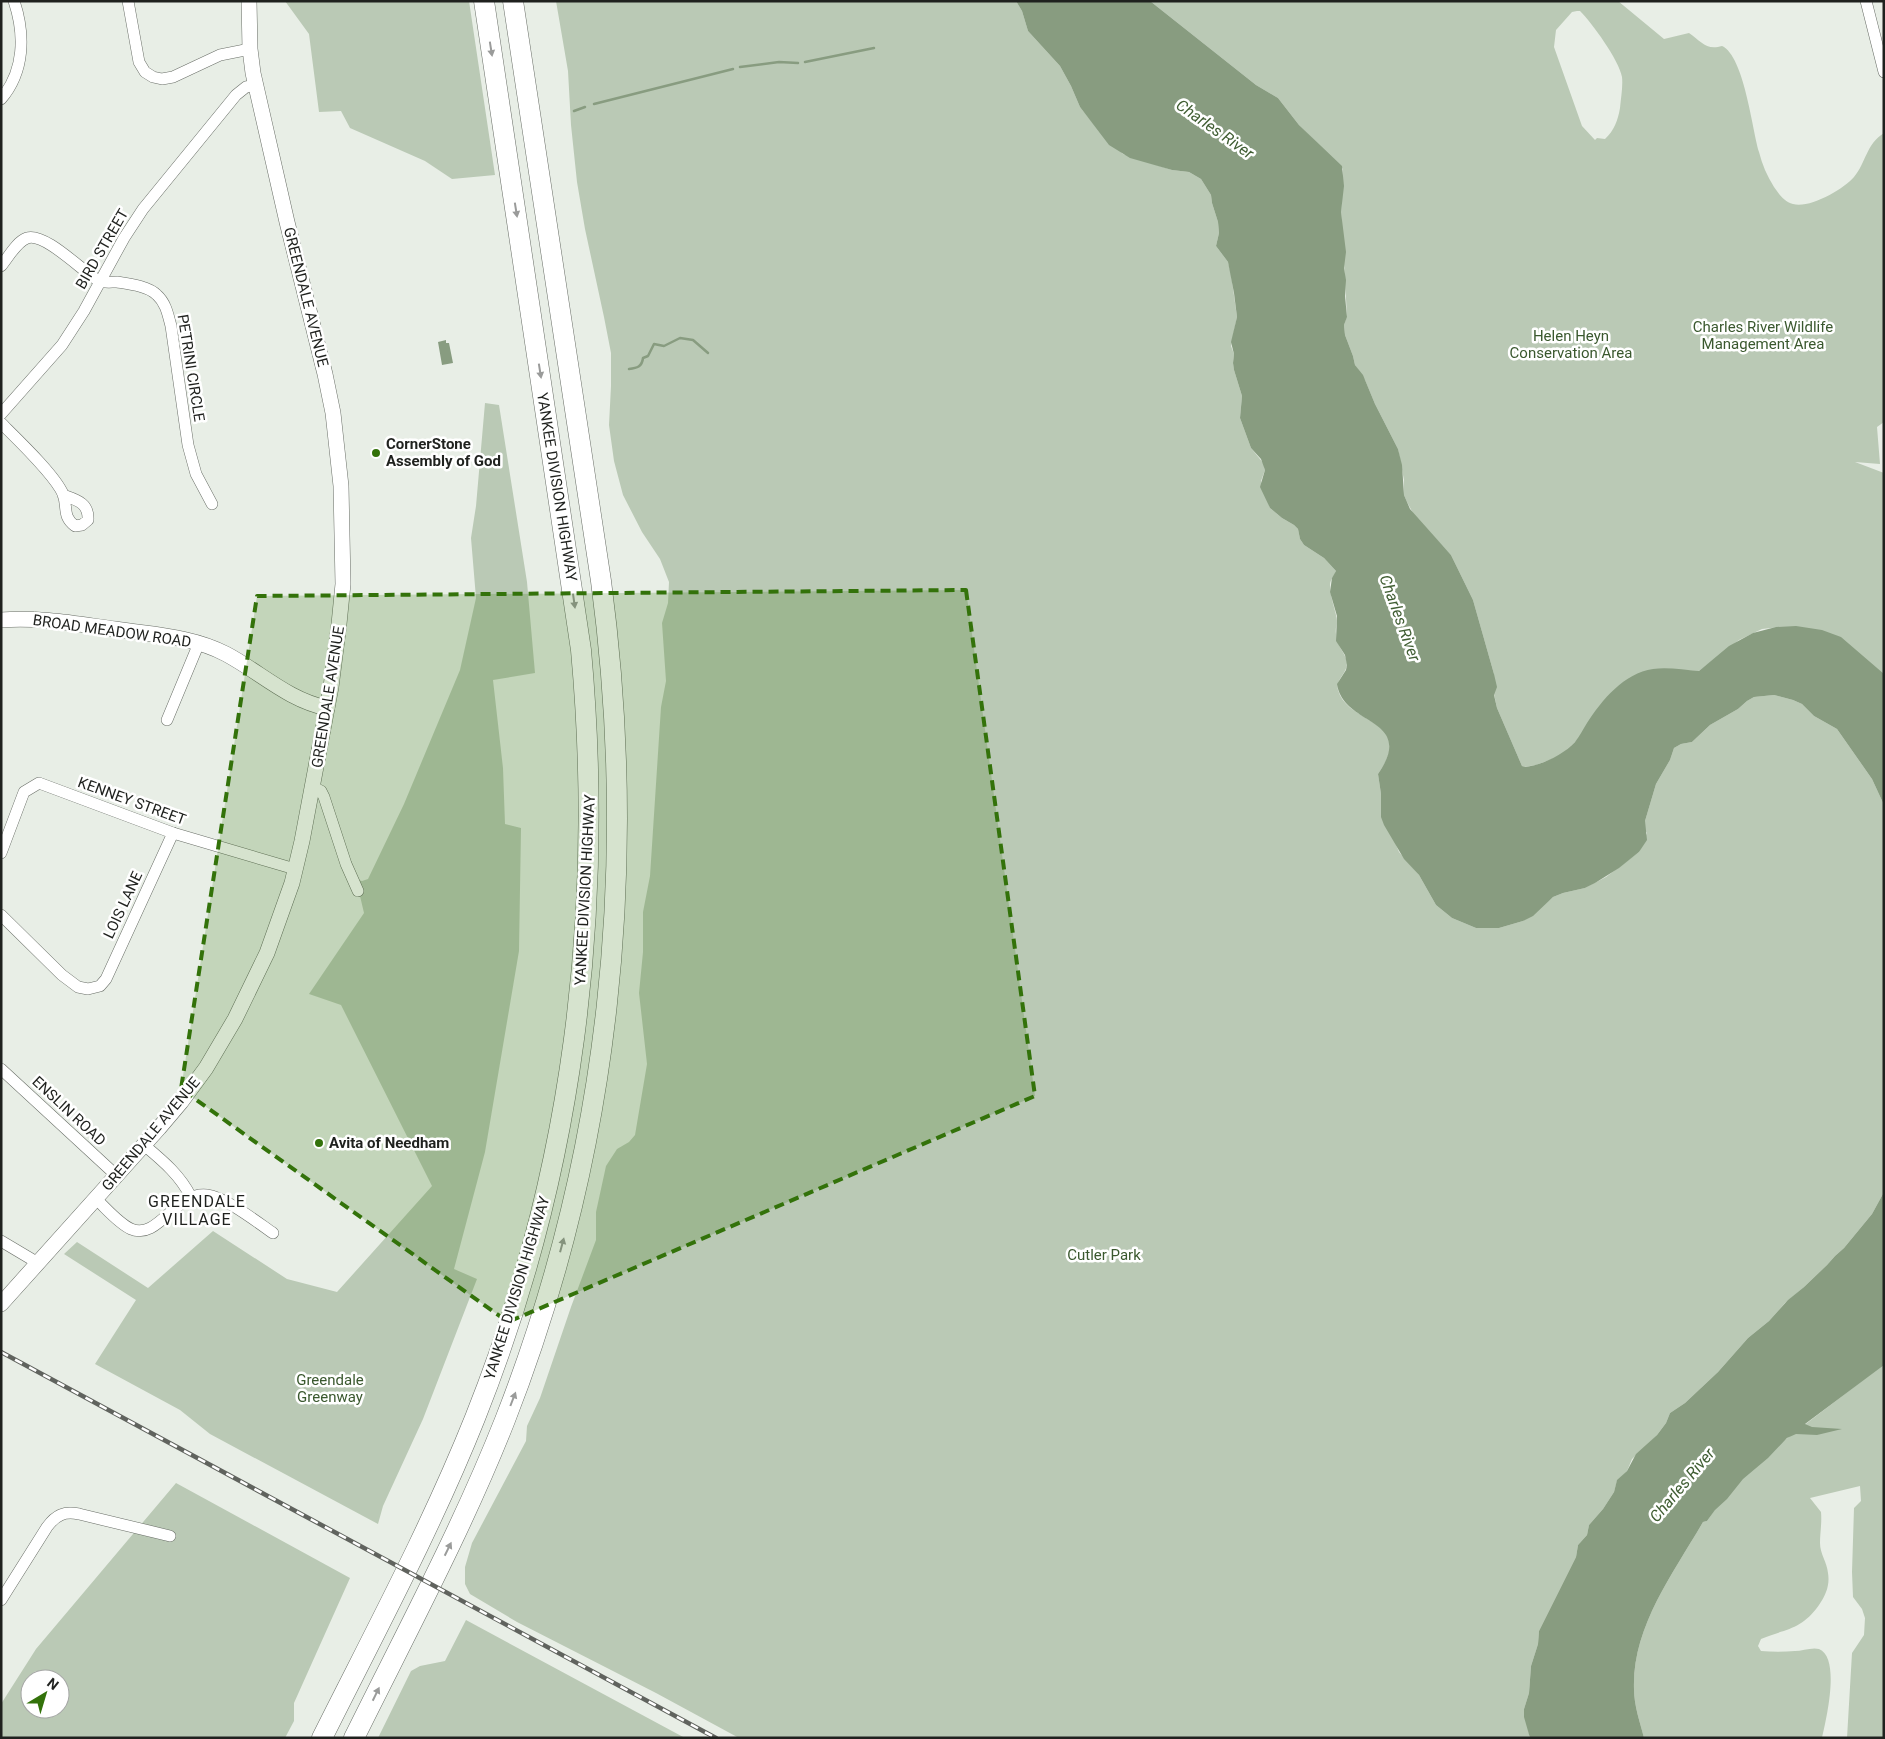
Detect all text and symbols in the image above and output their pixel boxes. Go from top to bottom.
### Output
one-way arrow [488,42,496,58]
water label: Charles River [1172,95,1258,163]
one-way arrow [512,202,520,218]
street label: BIRD STREET [72,206,132,292]
street label: GREENDALE AVENUE [280,225,332,369]
street label: PETRINI CIRCLE [174,313,208,423]
park label: Charles River Wildlife Management Area [1693,318,1833,353]
park label: Helen Heyn Conservation Area [1510,327,1632,362]
one-way arrow [536,363,544,379]
street label: YANKEE DIVISION HIGHWAY [533,391,581,583]
place label: CornerStone Assembly of God [386,435,501,470]
marker: CornerStone Assembly of God [370,447,382,459]
water label: Charles River [1376,572,1425,664]
one-way arrow [570,593,578,609]
street label: BROAD MEADOW ROAD [32,611,192,651]
street label: GREENDALE AVENUE [308,624,348,769]
street label: KENNEY STREET [75,773,189,829]
street label: YANKEE DIVISION HIGHWAY [571,794,599,986]
street label: LOIS LANE [100,868,147,941]
street label: ENSLIN ROAD [29,1072,109,1150]
street label: GREENDALE AVENUE [98,1073,204,1195]
place label: Avita of Needham [329,1134,449,1152]
marker: Avita of Needham [313,1137,325,1149]
district label: GREENDALE VILLAGE [148,1192,246,1229]
street label: YANKEE DIVISION HIGHWAY [480,1194,554,1382]
one-way arrow [558,1237,566,1252]
park label: Cutler Park [1067,1246,1141,1264]
park label: Greendale Greenway [296,1371,364,1406]
one-way arrow [510,1392,517,1407]
water label: Charles River [1646,1444,1719,1526]
one-way arrow [444,1541,452,1556]
north arrow [20,1669,70,1719]
text: N [44,1674,62,1693]
one-way arrow [372,1687,380,1701]

